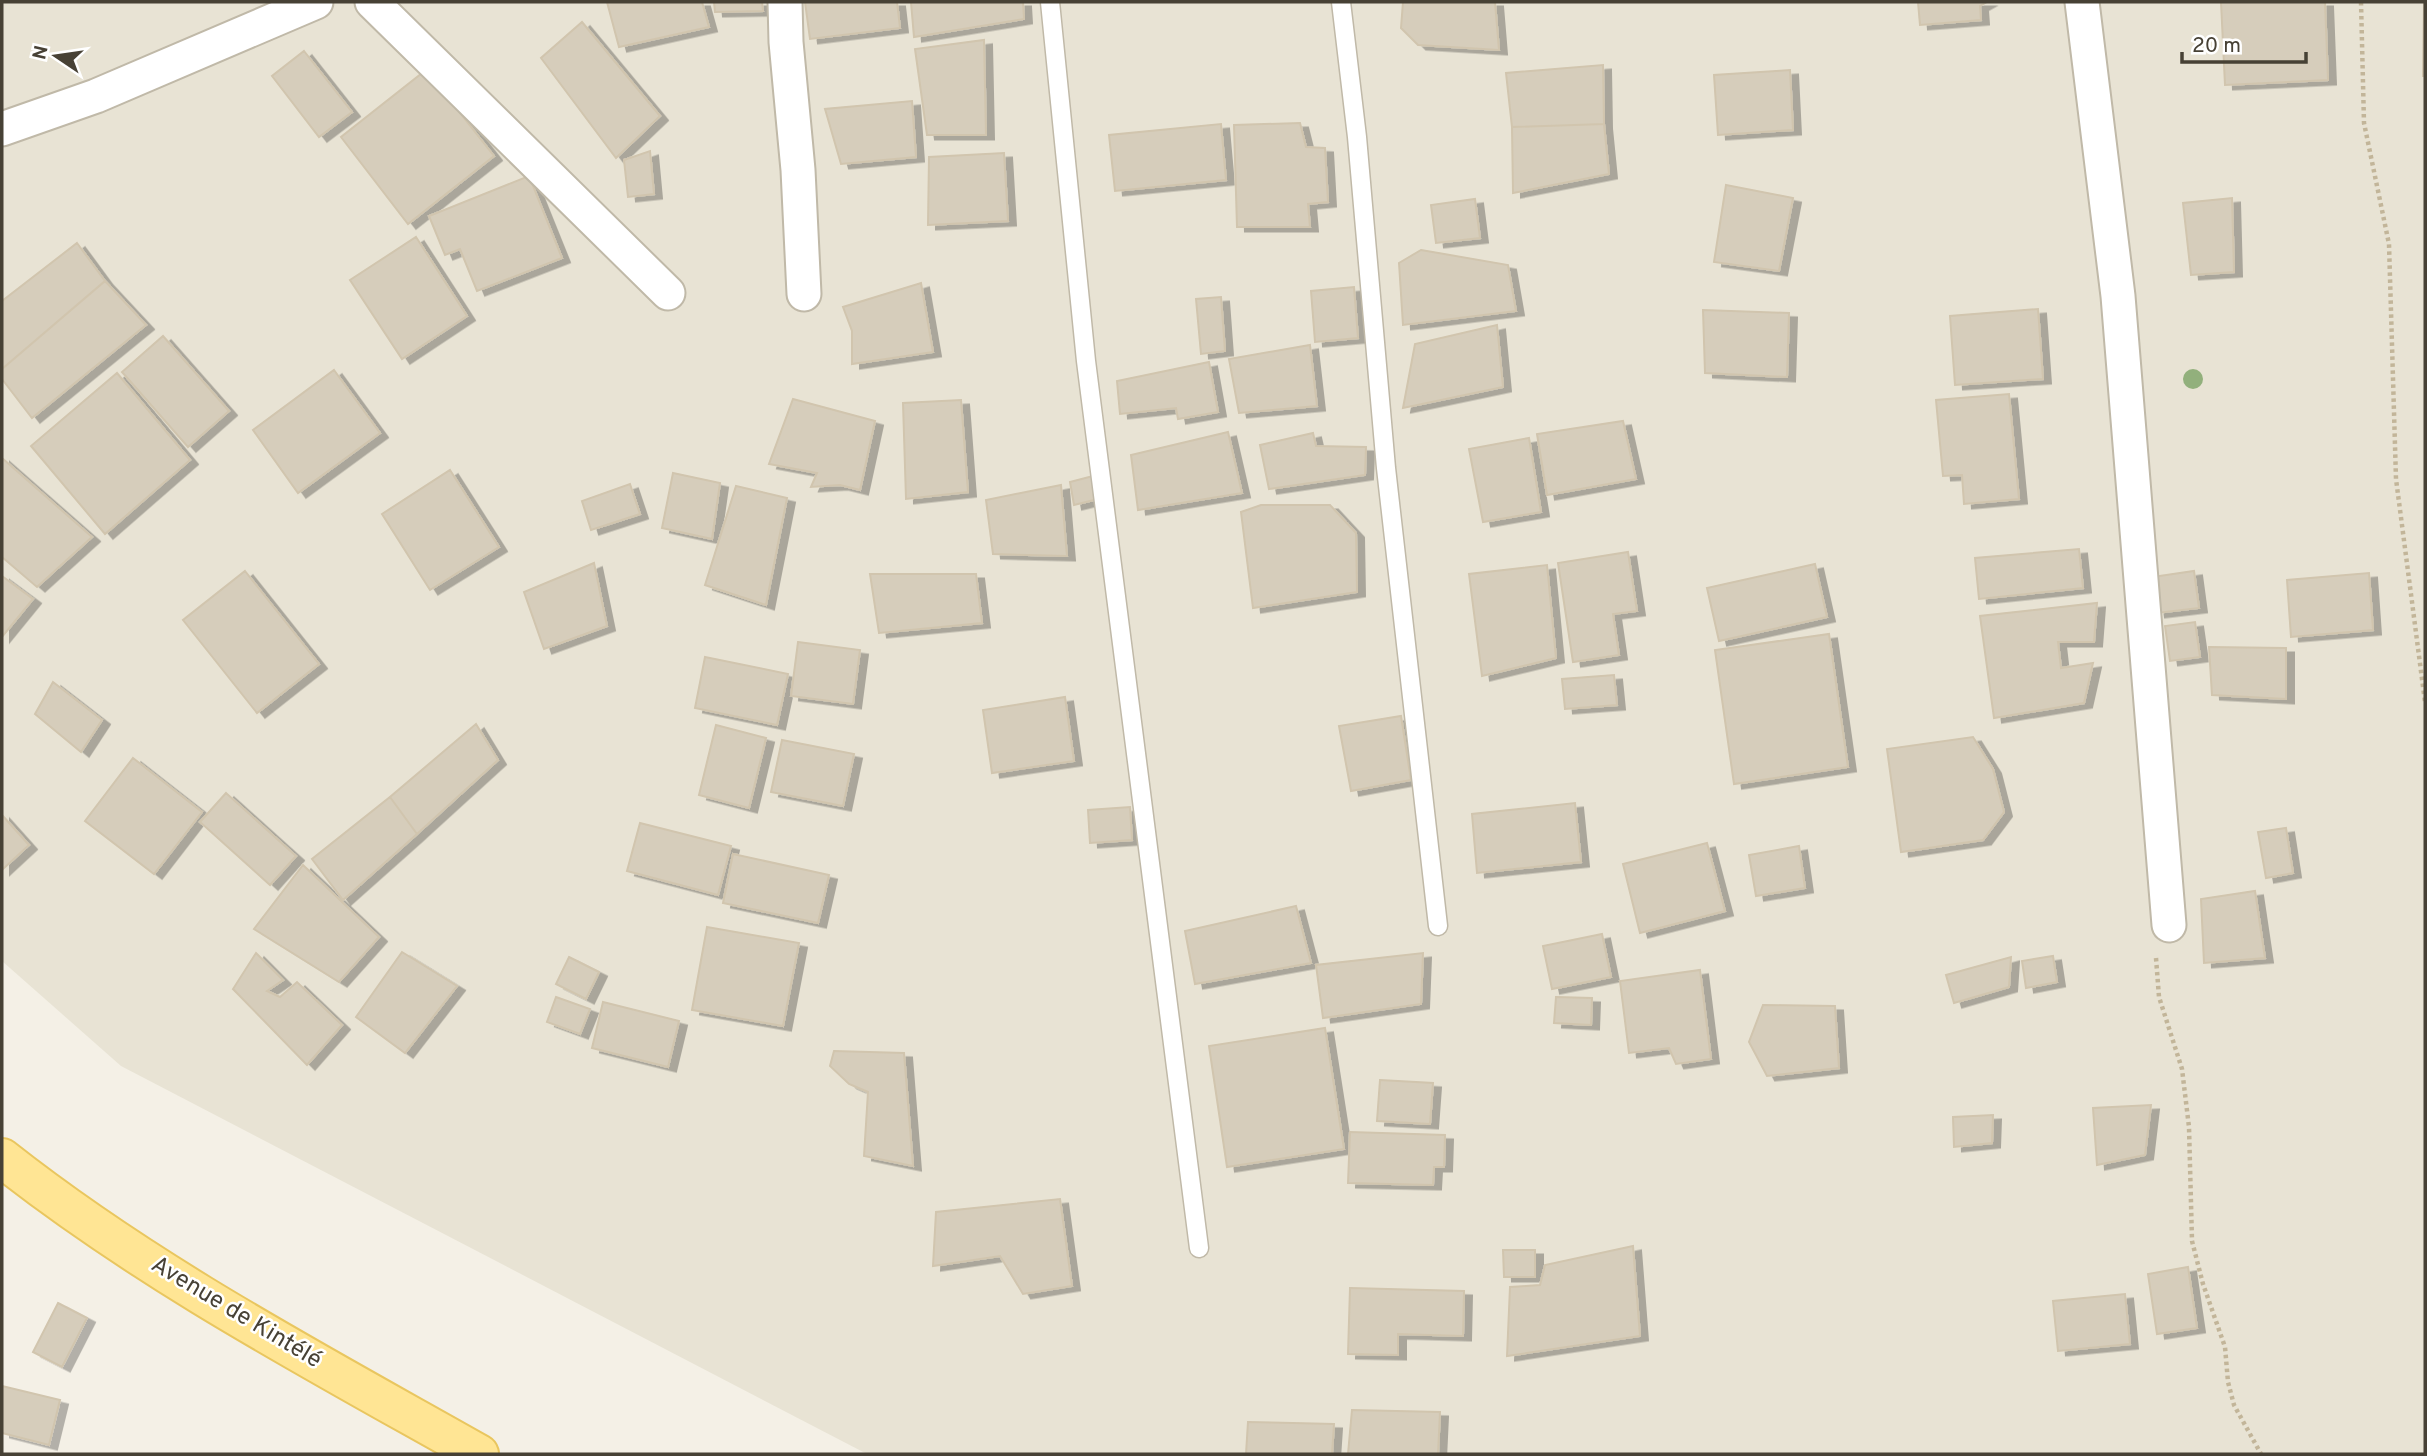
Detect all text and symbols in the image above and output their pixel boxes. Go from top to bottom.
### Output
north arrow [21,21,91,91]
scale bar [2182,21,2306,65]
text: 20 m [2192,33,2241,60]
text: N [28,43,55,62]
street label: Avenue de Kintélé [145,1250,327,1376]

